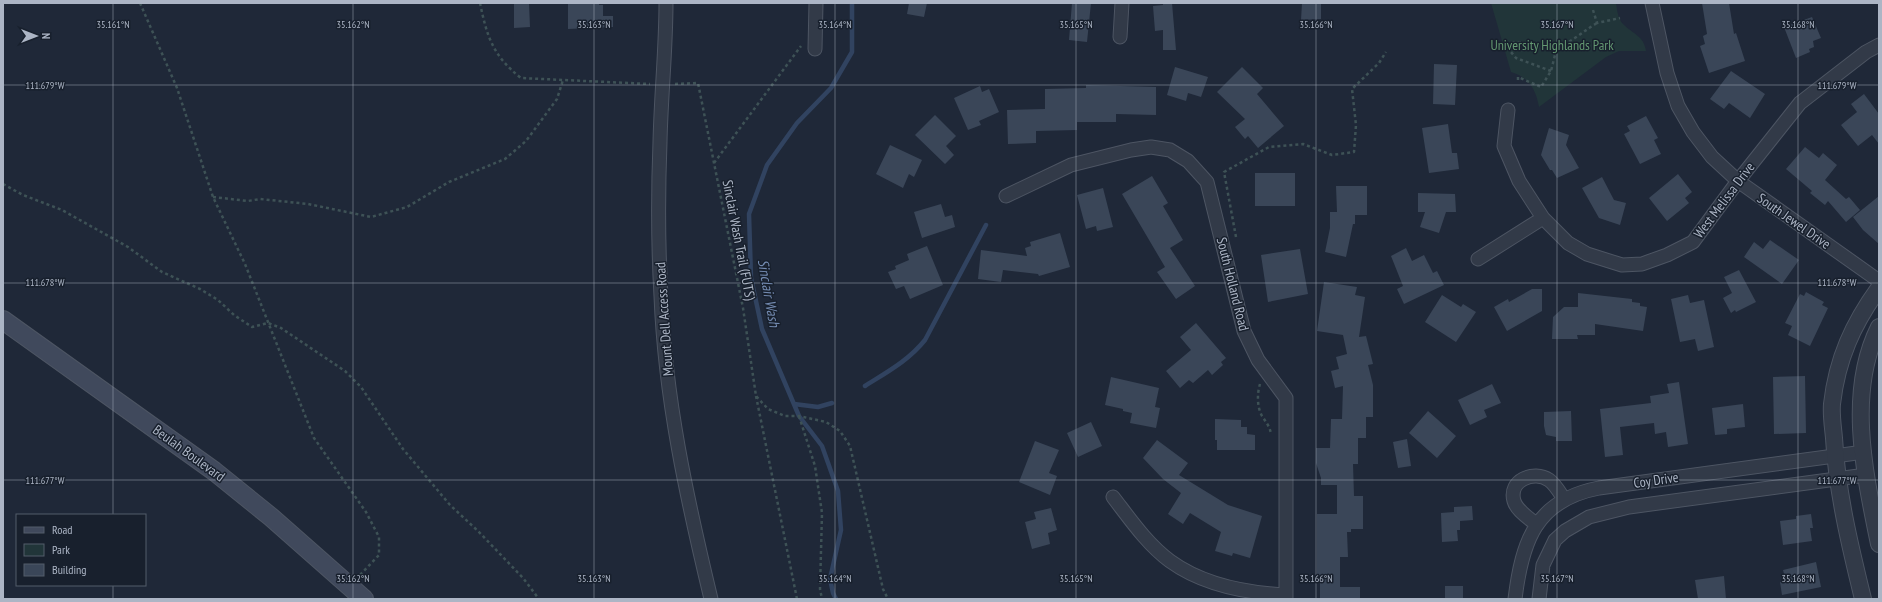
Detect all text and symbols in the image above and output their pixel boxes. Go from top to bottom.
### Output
north arrow [16,16,56,56]
text: 35.161°N [96,18,130,31]
text: 35.162°N [336,18,370,31]
text: 35.163°N [577,18,611,31]
text: 35.164°N [818,18,852,31]
text: 35.165°N [1059,18,1093,31]
text: 35.166°N [1299,18,1333,31]
text: 35.167°N [1540,18,1574,31]
text: 35.168°N [1781,18,1815,31]
text: N [39,33,53,39]
park label: University Highlands Park [1490,36,1614,54]
text: 111.679°W [26,79,65,92]
text: 111.679°W [1818,79,1857,92]
street label: West Melissa Drive [1690,158,1759,242]
street label: Sinclair Wash Trail (FUTS) [718,178,760,302]
street label: South Jewel Drive [1754,189,1834,253]
street label: South Holland Road [1213,235,1253,333]
water label: Sinclair Wash [754,258,785,330]
street label: Mount Dell Access Road [651,261,677,377]
text: 111.678°W [26,276,65,289]
text: 111.678°W [1818,276,1857,289]
street label: Beulah Boulevard [149,421,229,485]
street label: Coy Drive [1632,468,1680,492]
text: 111.677°W [26,474,65,487]
text: 111.677°W [1818,474,1857,487]
legend [16,514,146,586]
text: Road [52,522,72,537]
text: Park [52,542,70,557]
text: Building [52,562,87,577]
text: 35.162°N [336,572,370,585]
text: 35.163°N [577,572,611,585]
text: 35.164°N [818,572,852,585]
text: 35.165°N [1059,572,1093,585]
text: 35.166°N [1299,572,1333,585]
text: 35.167°N [1540,572,1574,585]
text: 35.168°N [1781,572,1815,585]

